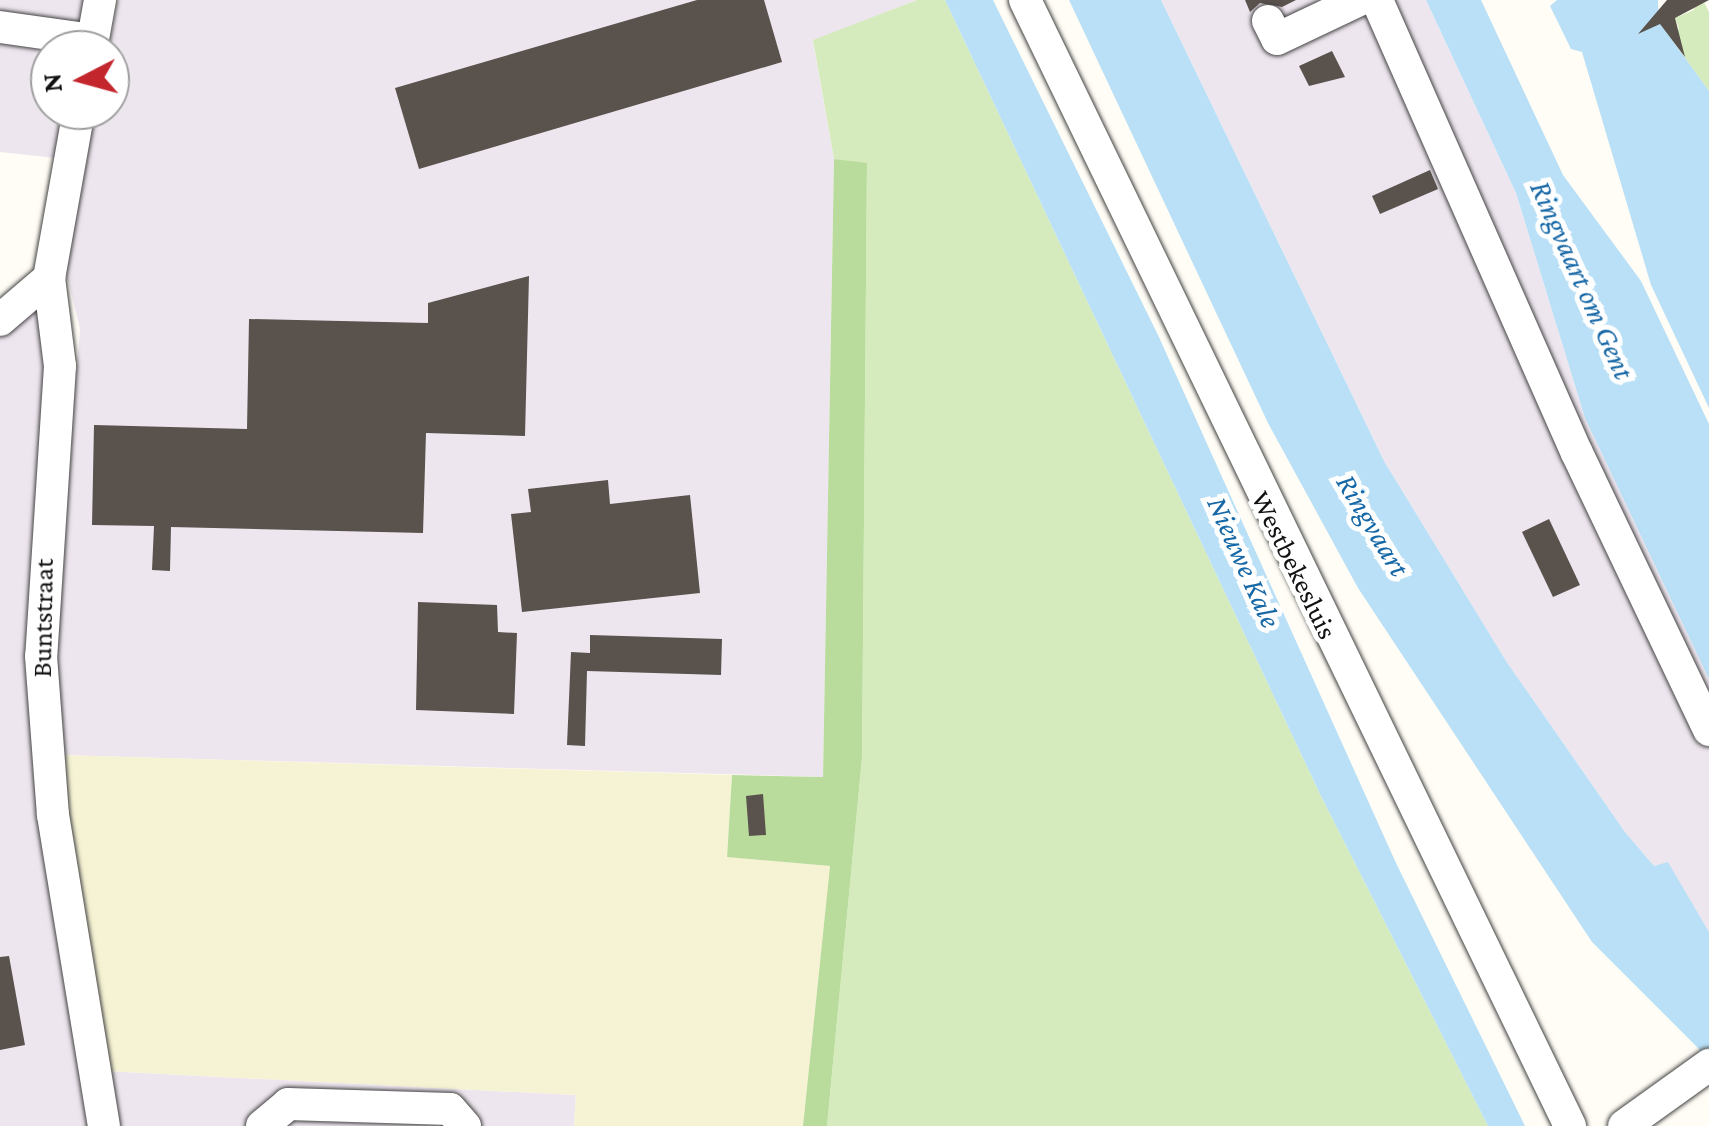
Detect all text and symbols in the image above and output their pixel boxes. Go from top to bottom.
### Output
north arrow [30,30,130,130]
text: N [35,72,68,94]
water label: Ringvaart om Gent [1522,175,1642,385]
water label: Ringvaart [1328,467,1418,583]
street label: Westbekesluis [1244,485,1344,645]
water label: Nieuwe Kale [1199,491,1289,633]
street label: Buntstraat [25,558,61,678]

